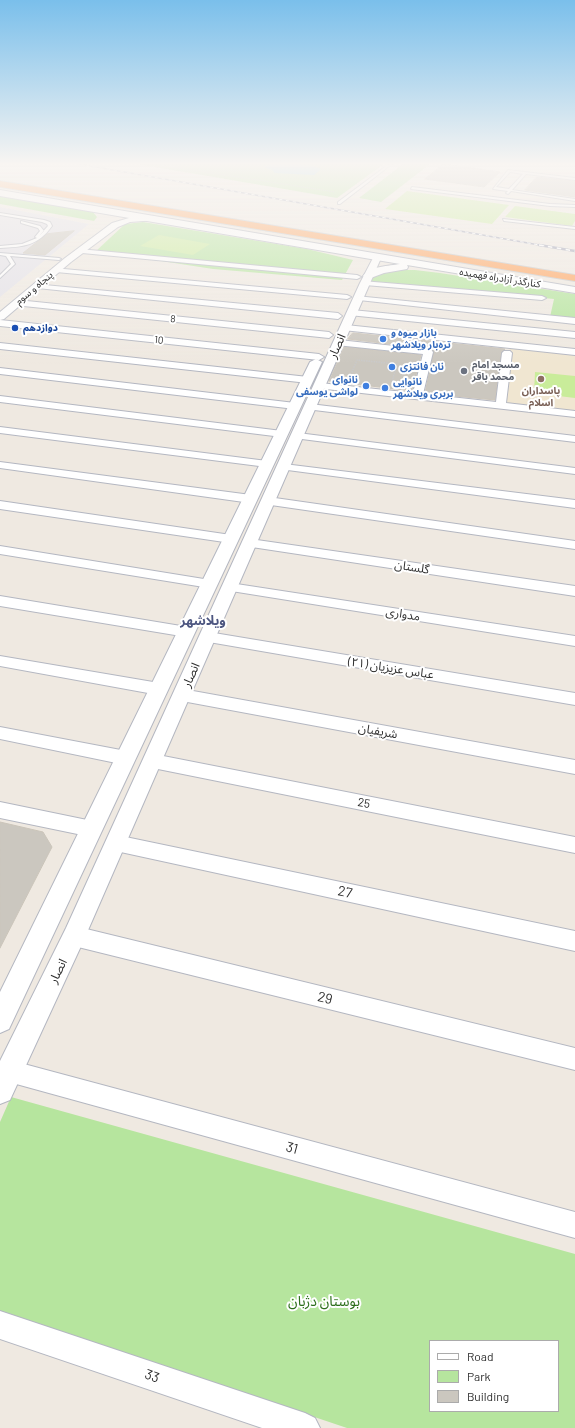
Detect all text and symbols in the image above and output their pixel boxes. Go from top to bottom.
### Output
street label: کنارگذر آزادراه فهمیده [459,266,541,290]
street label: پنجاه و سوم [13,269,55,307]
street label: 8 [170,313,176,325]
place label: دوازدهم [23,322,58,334]
marker: دوازدهم [10,323,20,333]
place label: بازار میوه و تره‌بار ویلاشهر [391,327,451,350]
street label: انصار [325,331,349,361]
street label: 10 [154,334,164,346]
marker: بازار میوه و تره‌بار ویلاشهر [378,334,388,344]
place label: مسجد امام محمد باقر [472,359,519,382]
place label: نان فانتزی [400,361,444,373]
marker: نان فانتزی [387,362,397,372]
marker: مسجد امام محمد باقر [459,366,469,376]
place label: نانوای لواشی یوسفی [296,374,358,398]
marker: پاسداران اسلام [536,374,546,384]
place label: نانوایی بربری ویلاشهر [393,376,453,400]
marker: نانوای لواشی یوسفی [361,381,371,391]
marker: نانوایی بربری ویلاشهر [380,383,390,393]
place label: پاسداران اسلام [522,385,560,408]
street label: گلستان [394,557,430,577]
street label: مدواری [385,604,421,624]
district label: ویلاشهر [180,613,226,629]
street label: عباس عزیزیان (۲۱) [347,654,435,682]
street label: انصار [179,660,203,690]
street label: شریفیان [357,720,399,742]
street label: 25 [356,795,372,811]
street label: 27 [336,882,354,902]
street label: انصار [46,956,70,986]
street label: 29 [316,988,334,1008]
street label: 31 [284,1138,300,1158]
park label: بوستان دژبان [288,1293,360,1309]
legend [429,1340,559,1412]
text: Road [467,1349,494,1363]
street label: 33 [142,1366,162,1386]
text: Park [467,1369,491,1383]
text: Building [467,1389,509,1403]

